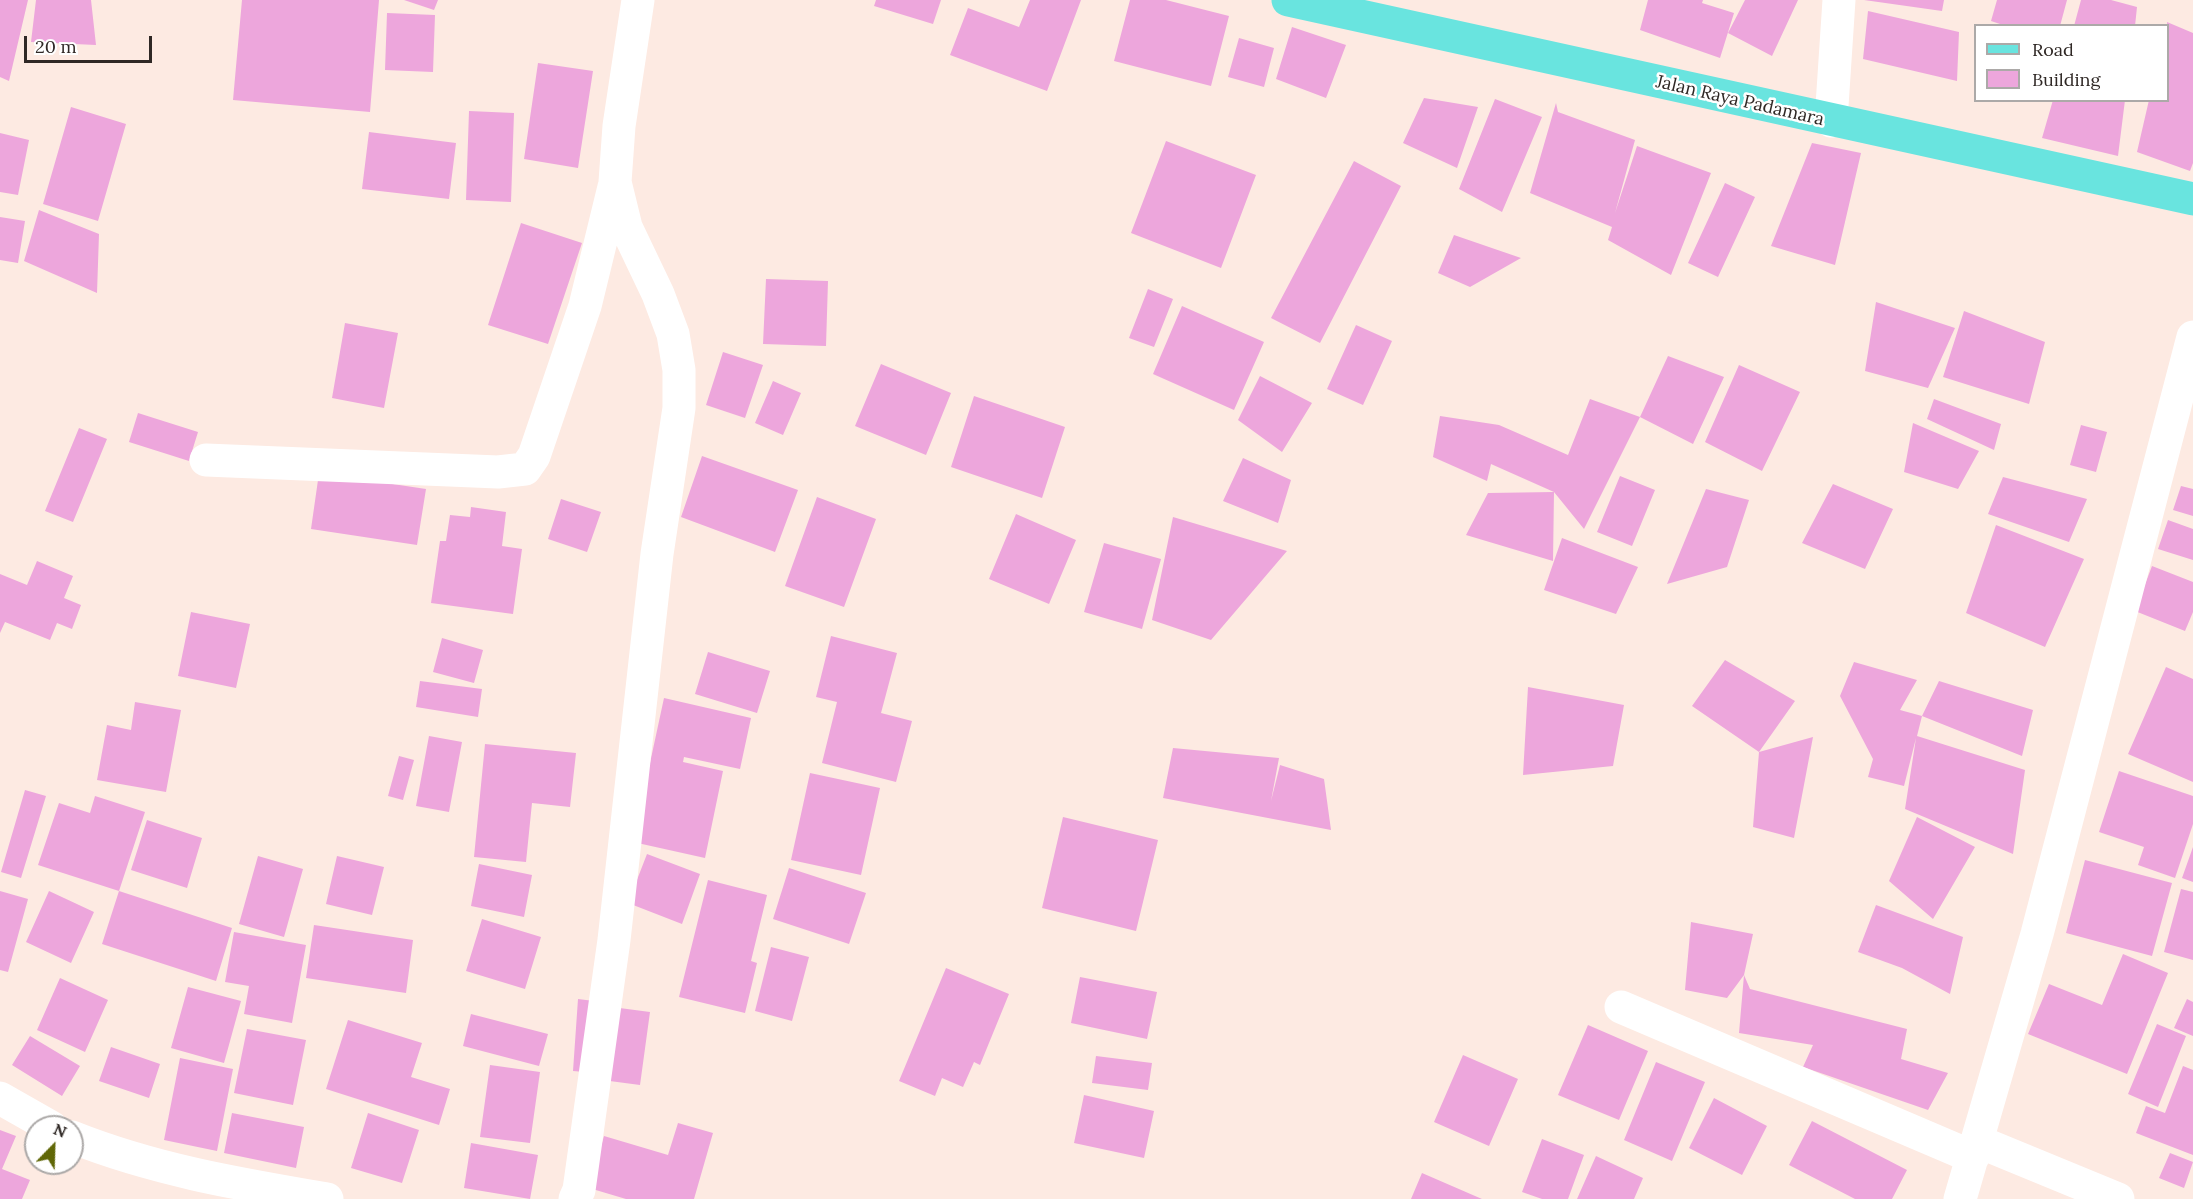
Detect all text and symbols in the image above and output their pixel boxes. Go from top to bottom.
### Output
scale bar [27,24,154,62]
legend [1974,24,2169,102]
text: 20 m [35,35,77,58]
text: Road [2032,38,2074,61]
text: Building [2032,68,2100,91]
street label: Jalan Raya Padamara [1654,71,1826,131]
north arrow [24,1115,84,1175]
text: N [51,1119,70,1142]

